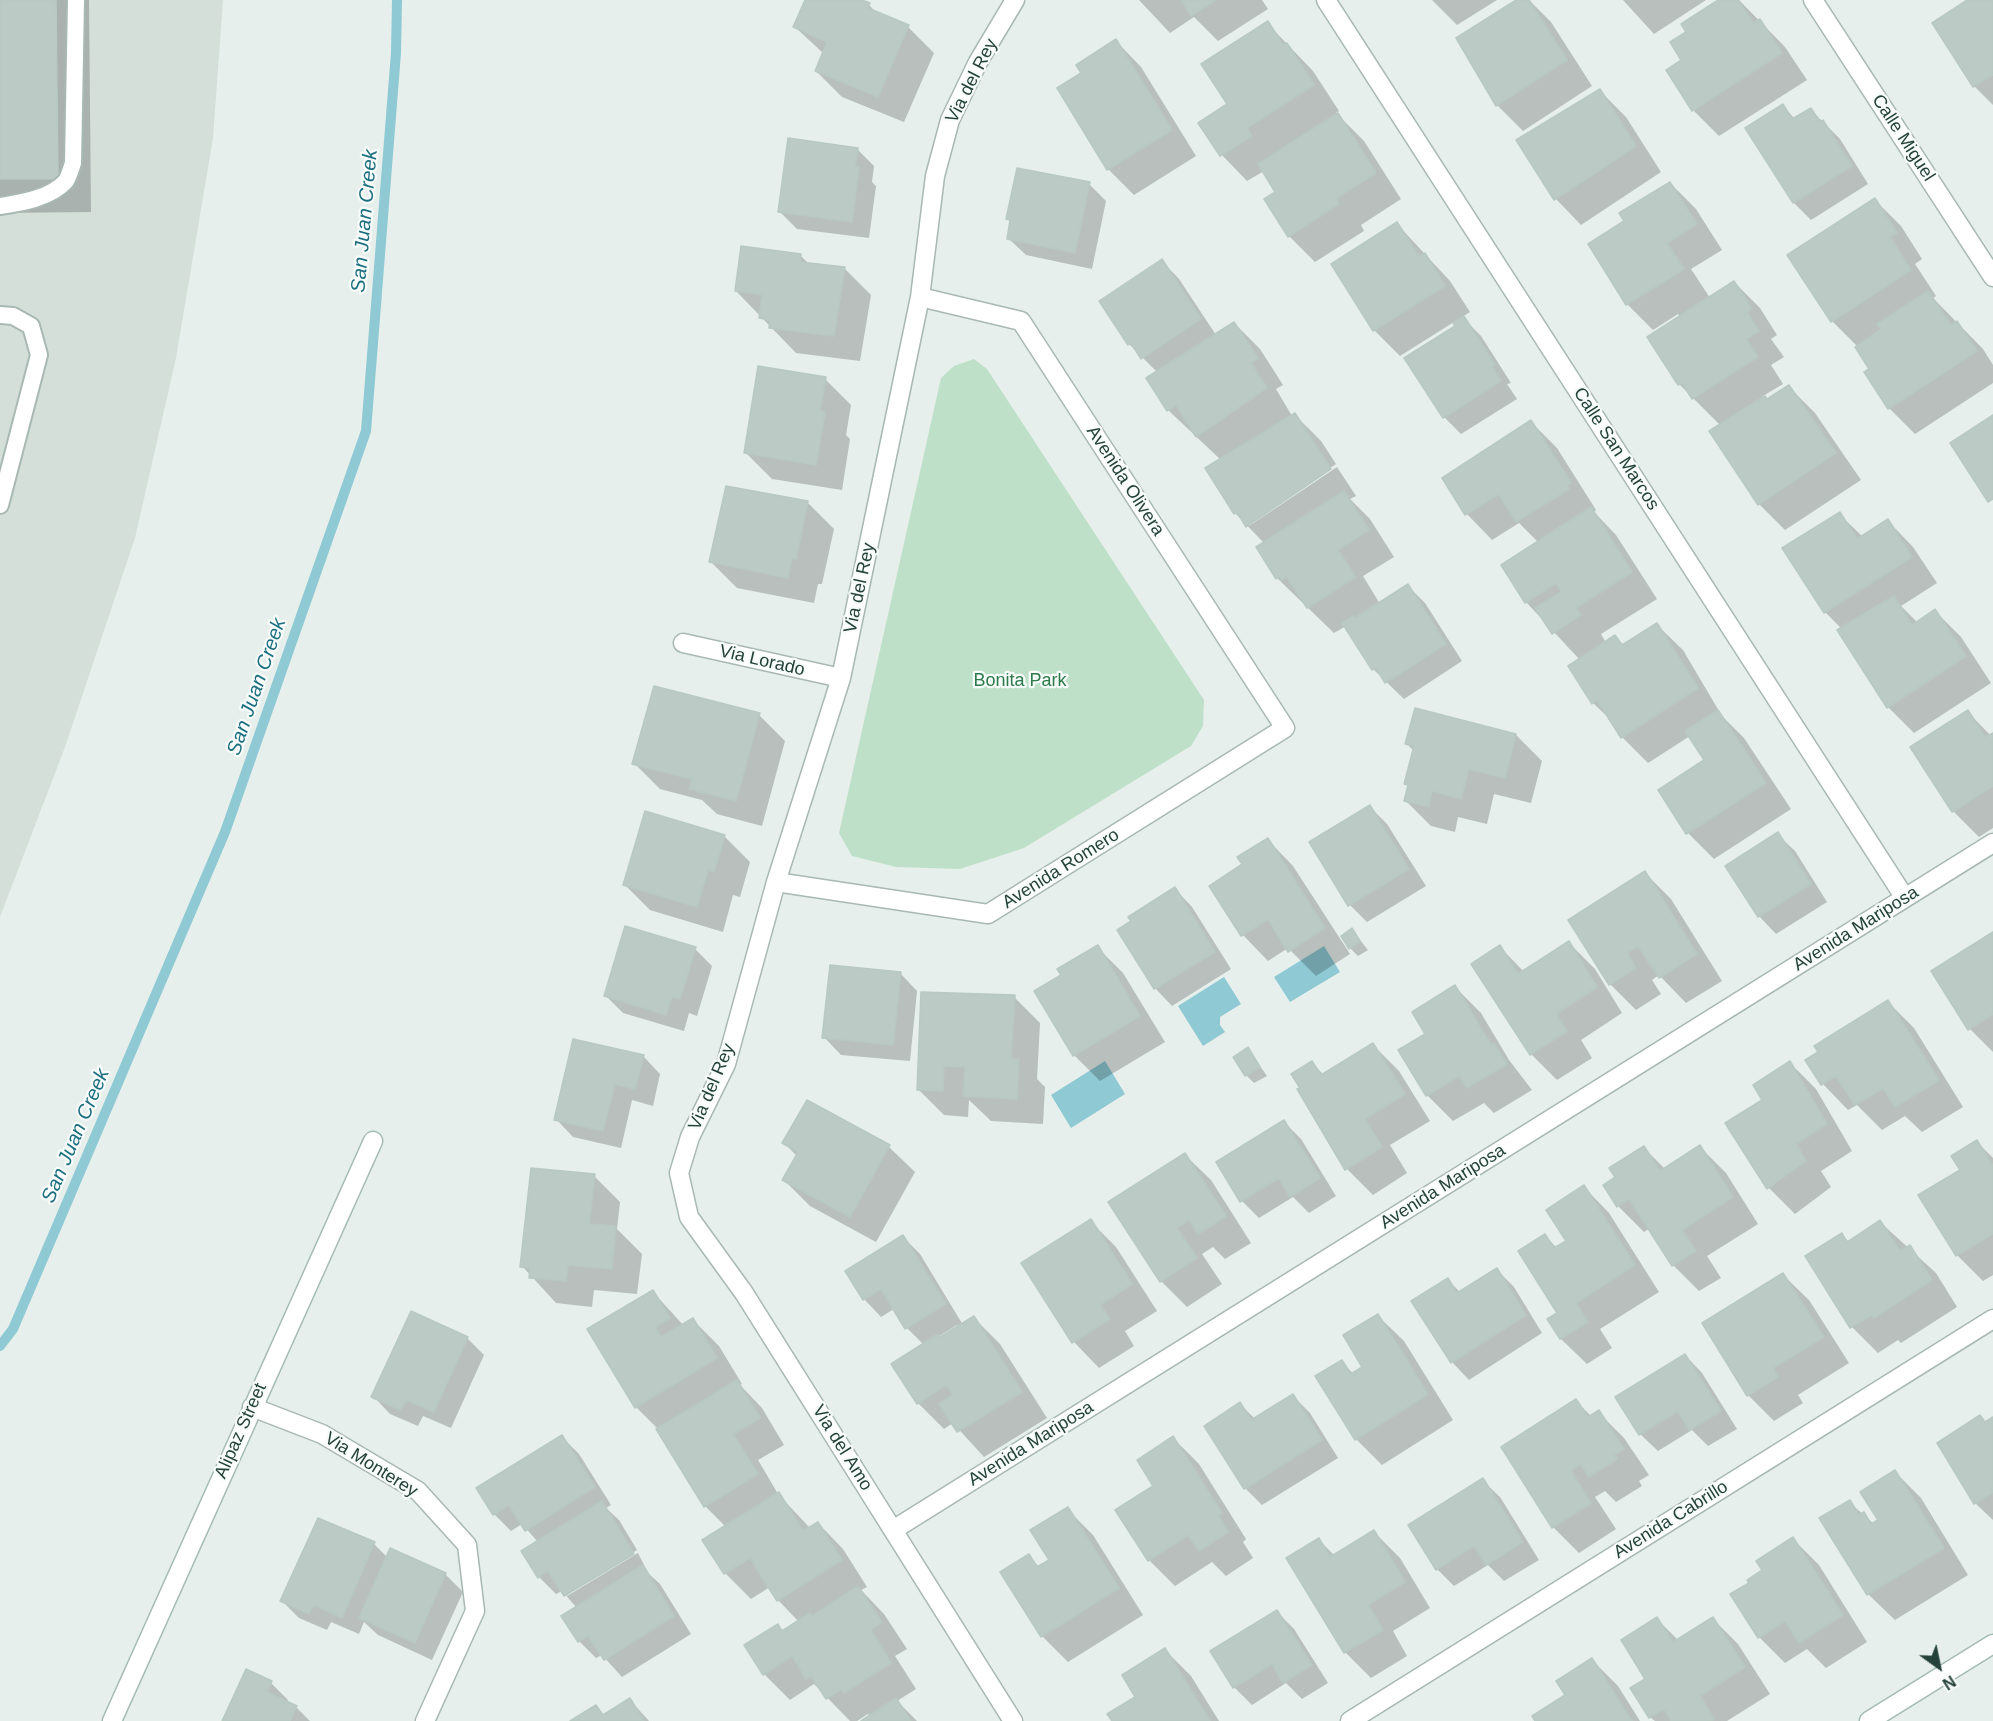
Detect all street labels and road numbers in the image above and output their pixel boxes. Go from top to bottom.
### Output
street label: Via del Rey [942,35,1002,127]
street label: Calle Miguel [1867,91,1939,185]
street label: Calle San Marcos [1568,384,1664,514]
street label: Avenida Olivera [1081,422,1169,540]
street label: Via del Rey [840,541,880,635]
street label: Via Lorado [717,641,807,681]
street label: Avenida Romero [999,824,1123,914]
street label: Avenida Mariposa [1789,882,1923,976]
street label: Via del Rey [684,1041,740,1133]
street label: Avenida Mariposa [1376,1140,1510,1234]
street label: Alipaz Street [210,1380,272,1482]
street label: Avenida Mariposa [964,1397,1098,1491]
street label: Via del Amo [807,1401,877,1495]
street label: Via Monterey [320,1428,422,1502]
street label: Avenida Cabrillo [1610,1476,1732,1564]

